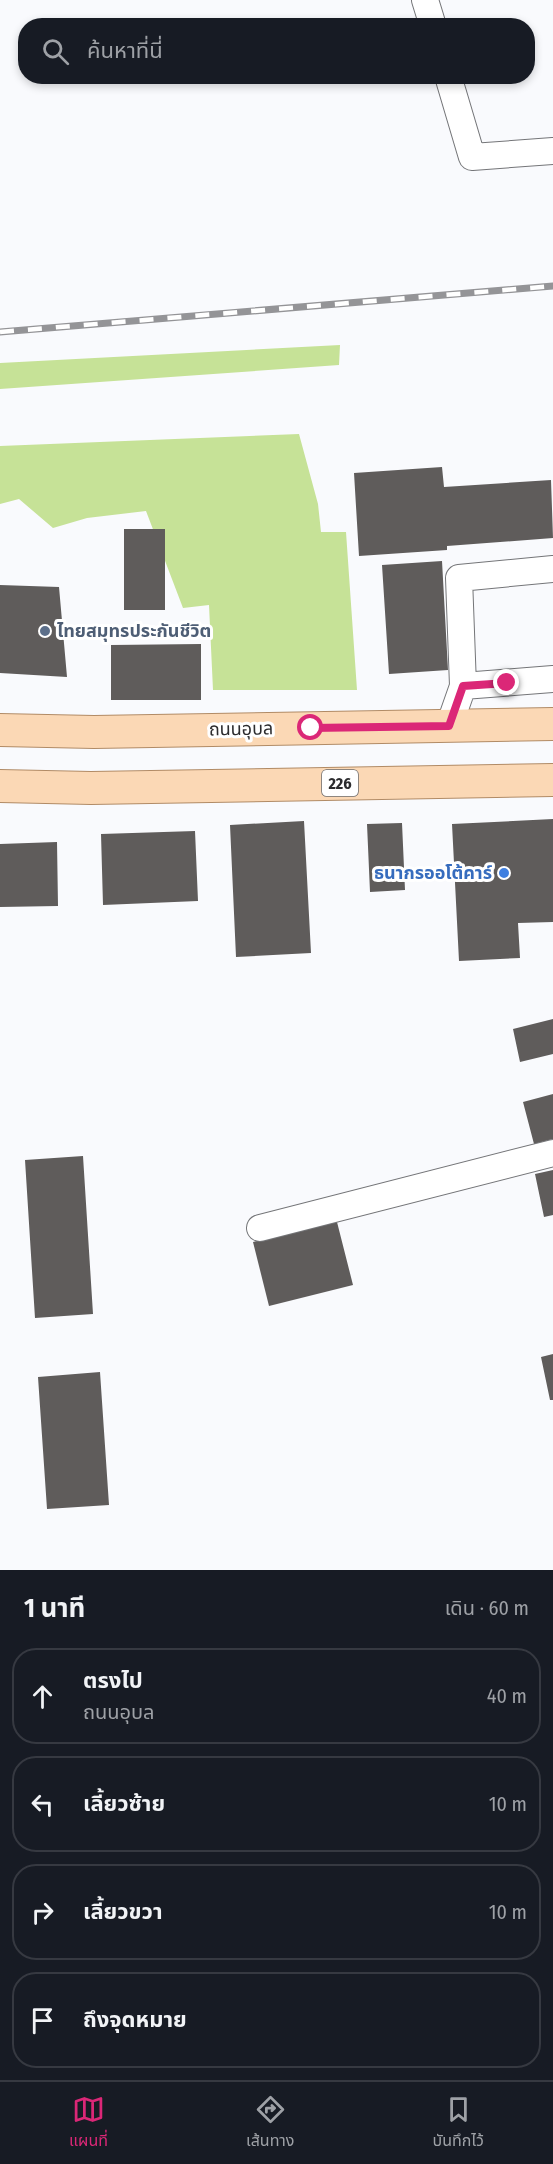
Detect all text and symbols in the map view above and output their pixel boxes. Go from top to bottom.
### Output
search box [18,18,535,84]
icon: search [39,35,72,68]
text: ค้นหาที่นี่ [87,37,163,64]
place label: ไทยสมุทรประกันชีวิต [57,620,211,642]
marker: ไทยสมุทรประกันชีวิต [38,624,52,638]
route end [493,669,519,695]
route start [297,714,323,740]
street label: ถนนอุบล [209,717,273,741]
road number: 226 [322,770,358,796]
place label: ธนากรออโต้คาร์ [374,862,492,884]
marker: ธนากรออโต้คาร์ [497,866,511,880]
text: 1 นาที [24,1593,85,1624]
text: เดิน · 60 m [445,1596,529,1620]
text: ตรงไป [83,1667,143,1694]
icon: ahead [26,1680,59,1713]
text: 40 m [487,1684,527,1708]
text: ถนนอุบล [83,1700,155,1724]
icon: left [26,1788,59,1821]
text: เลี้ยวซ้าย [83,1790,165,1817]
text: 10 m [489,1792,527,1816]
icon: right [26,1896,59,1929]
text: เลี้ยวขวา [83,1898,163,1925]
text: 10 m [489,1900,527,1924]
icon: arrive [26,2004,59,2037]
text: ถึงจุดหมาย [83,2006,187,2033]
tab: แผนที่ [69,2093,108,2153]
tab: เส้นทาง [246,2093,294,2153]
tab: บันทึกไว้ [433,2093,484,2153]

